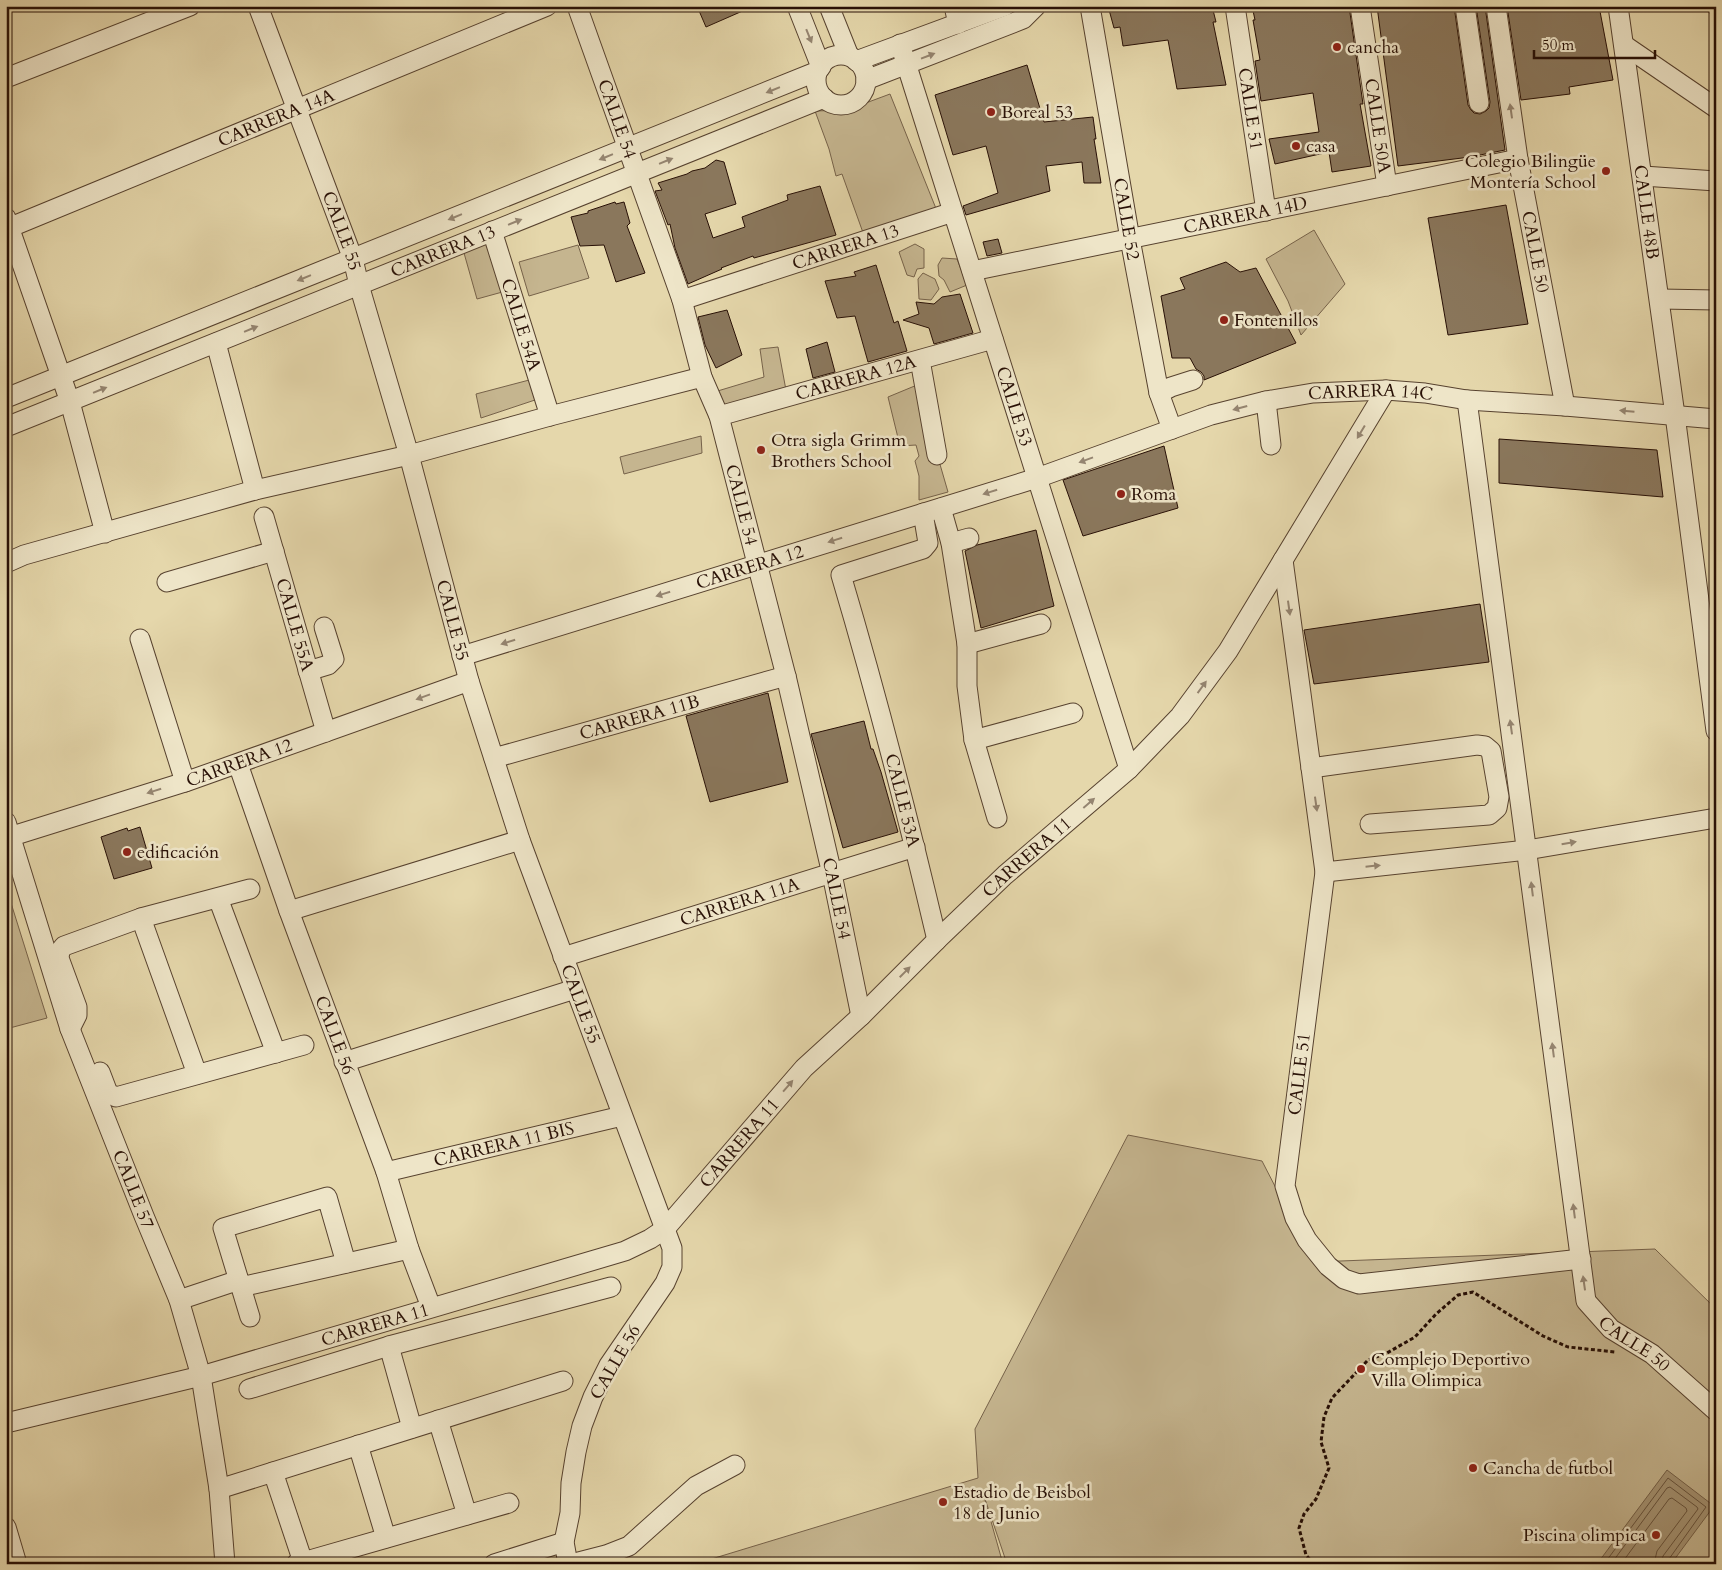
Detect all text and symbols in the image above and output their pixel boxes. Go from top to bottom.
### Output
scale bar [1534,28,1656,60]
one-way arrow [806,29,814,44]
place label: cancha [1347,35,1399,60]
text: 50 m [1542,35,1574,55]
marker: cancha [1331,41,1343,53]
one-way arrow [921,51,935,59]
street label: CALLE 51 [1232,66,1269,152]
street label: CALLE 54 [591,76,643,162]
street label: CALLE 50A [1358,77,1397,175]
street label: CARRERA 14A [214,83,338,153]
one-way arrow [766,86,780,94]
place label: Boreal 53 [1001,100,1073,125]
one-way arrow [1507,103,1515,119]
marker: Boreal 53 [985,106,997,118]
place label: casa [1306,134,1336,159]
marker: casa [1290,140,1302,152]
place label: Colegio Bilingüe Montería School [1465,149,1596,195]
one-way arrow [599,153,613,161]
one-way arrow [659,157,674,165]
street label: CALLE 48B [1627,163,1665,261]
marker: Colegio Bilingüe Montería School [1600,165,1612,177]
street label: CALLE 52 [1107,176,1146,262]
street label: CALLE 55 [316,188,367,273]
street label: CARRERA 14D [1181,191,1310,240]
street label: CALLE 50 [1515,209,1555,295]
one-way arrow [448,214,462,222]
one-way arrow [508,218,523,226]
street label: CARRERA 13 [789,218,903,276]
street label: CARRERA 13 [387,219,499,284]
one-way arrow [296,274,311,282]
street label: CALLE 54A [495,275,547,374]
place label: Fontenillos [1234,308,1318,333]
marker: Fontenillos [1218,314,1230,326]
one-way arrow [244,324,258,332]
street label: CARRERA 12A [793,349,919,407]
street label: CALLE 53 [990,363,1038,450]
street label: CARRERA 14C [1308,378,1435,407]
one-way arrow [93,385,108,393]
one-way arrow [1232,404,1247,412]
one-way arrow [1618,407,1634,415]
one-way arrow [1356,425,1365,438]
place label: Otra sigla Grimm Brothers School [771,428,907,474]
marker: Otra sigla Grimm Brothers School [755,444,767,456]
one-way arrow [1078,456,1093,464]
street label: CALLE 54 [719,462,764,548]
place label: Roma [1131,482,1176,507]
marker: Roma [1115,488,1127,500]
one-way arrow [983,489,998,497]
one-way arrow [827,537,842,545]
street label: CARRERA 12 [693,539,807,596]
street label: CALLE 55A [269,575,320,674]
street label: CALLE 55 [430,577,475,663]
one-way arrow [655,590,670,598]
one-way arrow [1286,601,1294,617]
one-way arrow [500,638,515,646]
one-way arrow [1197,680,1207,694]
street label: CARRERA 11B [577,689,702,746]
one-way arrow [415,693,430,701]
one-way arrow [1507,719,1515,735]
street label: CARRERA 12 [183,733,296,794]
street label: CALLE 53A [878,751,926,850]
one-way arrow [146,788,161,796]
one-way arrow [1312,797,1320,813]
one-way arrow [1082,798,1095,809]
street label: CARRERA 11 [977,811,1077,903]
one-way arrow [1561,838,1577,846]
place label: edificación [137,840,220,865]
marker: edificación [121,846,133,858]
street label: CALLE 54 [816,855,857,942]
one-way arrow [1365,862,1381,870]
street label: CARRERA 11A [677,872,803,933]
one-way arrow [1528,880,1536,896]
street label: CALLE 55 [554,961,607,1047]
one-way arrow [898,966,910,978]
street label: CALLE 56 [309,992,361,1078]
street label: CALLE 51 [1282,1031,1317,1117]
one-way arrow [1549,1041,1557,1057]
one-way arrow [783,1079,794,1092]
street label: CARRERA 11 [694,1093,785,1194]
street label: CARRERA 11 BIS [431,1116,577,1173]
street label: CALLE 57 [106,1146,160,1233]
one-way arrow [1570,1202,1578,1218]
one-way arrow [1580,1275,1588,1291]
street label: CARRERA 11 [318,1297,432,1353]
street label: CALLE 50 [1592,1311,1676,1378]
street label: CALLE 56 [584,1320,647,1404]
place label: Complejo Deportivo Villa Olimpica [1371,1347,1530,1393]
marker: Complejo Deportivo Villa Olimpica [1355,1363,1367,1375]
place label: Cancha de futbol [1483,1456,1613,1481]
marker: Cancha de futbol [1467,1462,1479,1474]
place label: Estadio de Beisbol 18 de Junio [953,1480,1091,1526]
marker: Estadio de Beisbol 18 de Junio [937,1496,949,1508]
place label: Piscina olimpica [1523,1523,1646,1548]
marker: Piscina olimpica [1650,1529,1662,1541]

